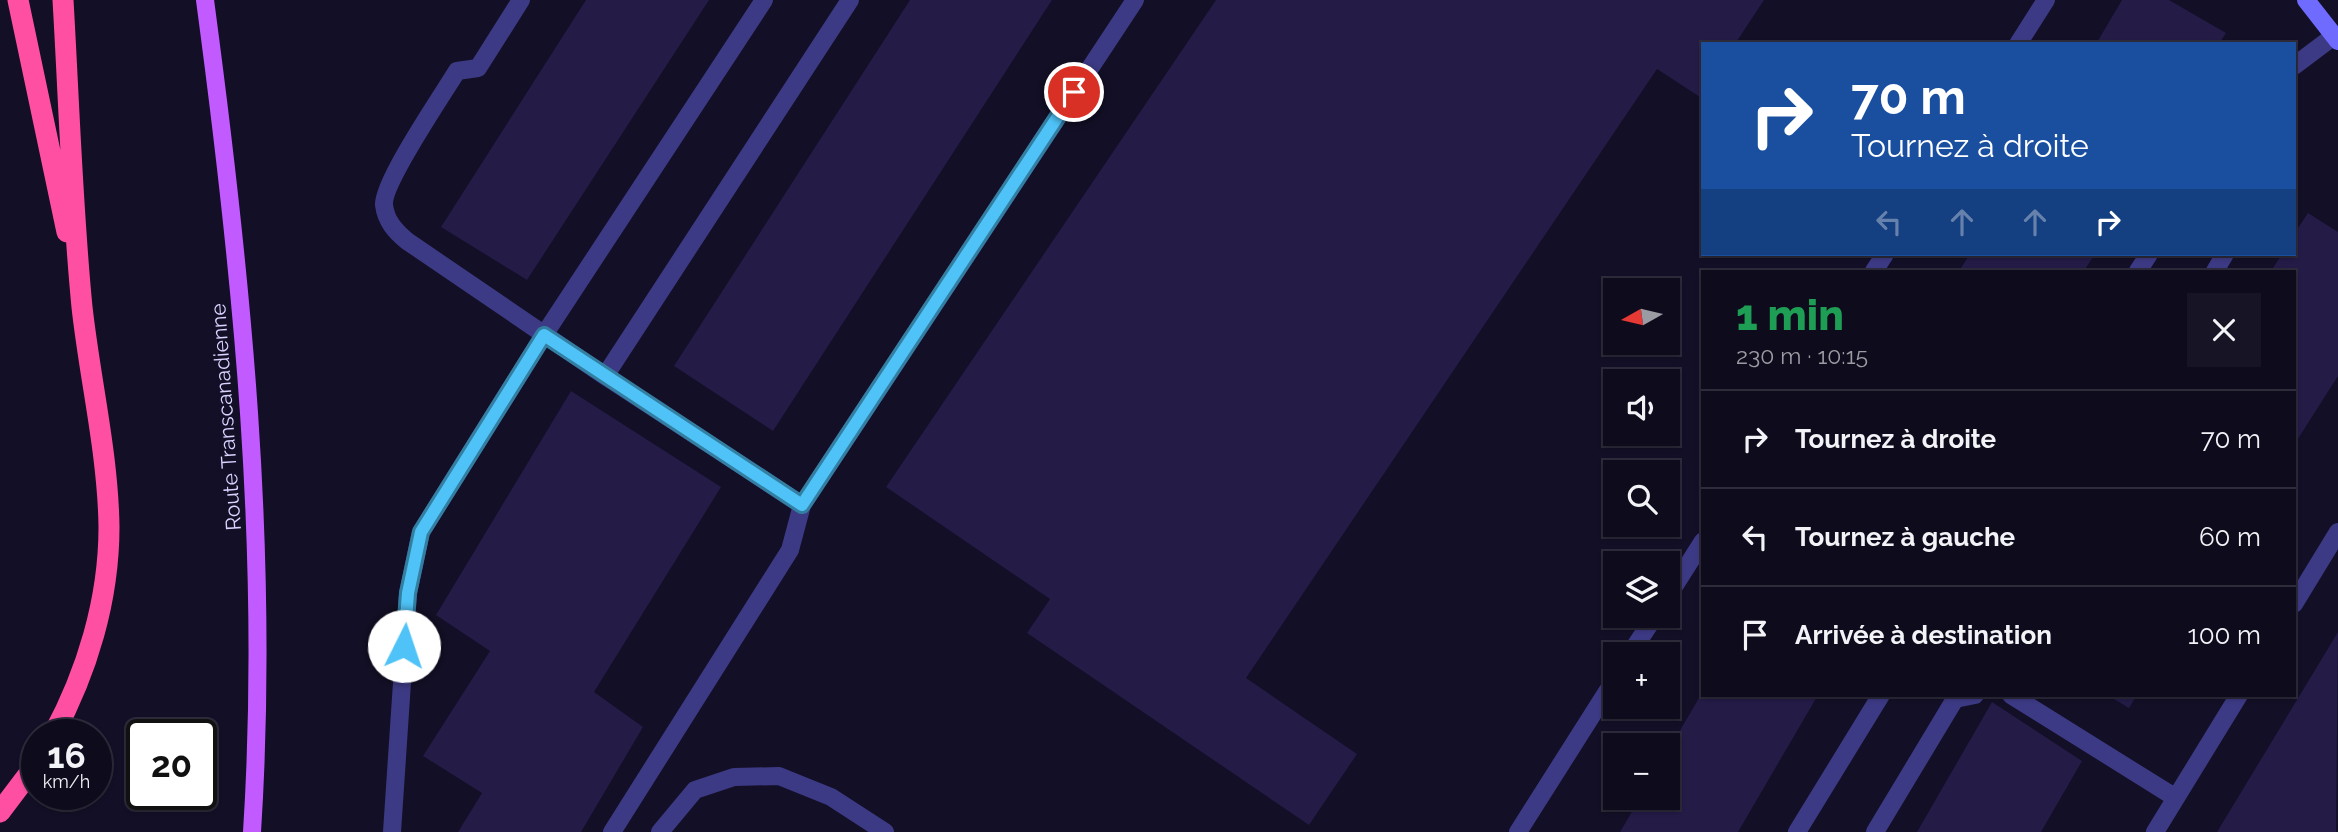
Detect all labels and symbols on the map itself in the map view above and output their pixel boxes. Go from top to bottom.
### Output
pin [1044,62,1104,122]
north arrow [1603,278,1680,355]
street label: Route Transcanadienne [205,303,246,532]
position arrow [367,609,441,683]
speed limit sign: 20 [126,719,217,810]

